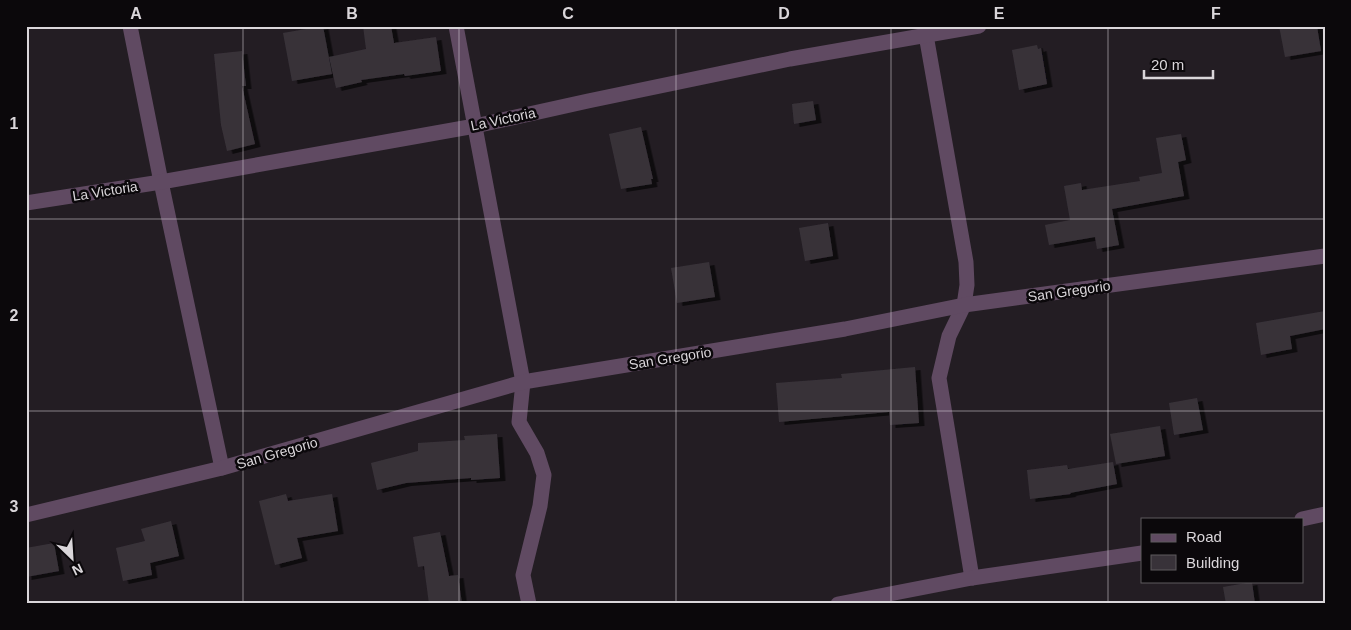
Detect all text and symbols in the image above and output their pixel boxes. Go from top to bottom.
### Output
text: A [130,5,142,22]
text: B [346,5,358,22]
text: C [562,5,574,22]
text: D [778,5,790,22]
text: E [994,5,1005,22]
text: F [1211,5,1221,22]
scale bar [1144,48,1212,80]
text: 20 m [1151,56,1184,73]
street label: La Victoria [469,104,537,134]
text: 1 [10,115,19,132]
street label: La Victoria [71,178,139,204]
street label: San Gregorio [1027,277,1112,305]
text: 2 [10,307,19,324]
street label: San Gregorio [628,344,713,372]
street label: San Gregorio [235,434,319,472]
text: 3 [10,498,19,515]
legend [1141,518,1304,582]
text: Road [1186,528,1222,545]
north arrow [48,532,98,582]
text: Building [1186,554,1239,571]
text: N [70,560,85,579]

